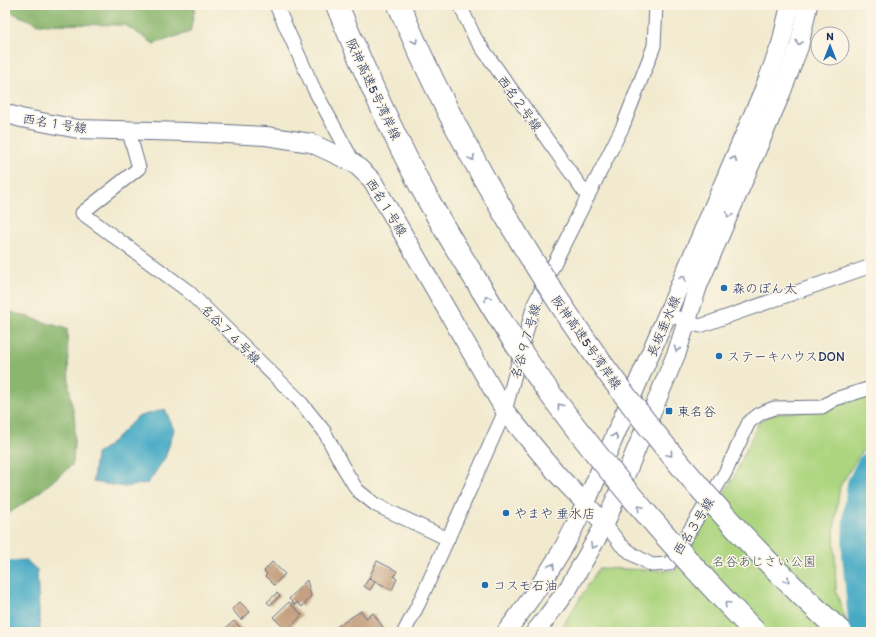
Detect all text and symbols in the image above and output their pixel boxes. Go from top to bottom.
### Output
north arrow [810,26,850,66]
text: N [826,30,834,43]
street label: 阪神高速5号湾岸線 [343,36,404,144]
one-way arrow [410,36,418,44]
one-way arrow [796,40,804,46]
street label: 西名２号線 [494,73,545,135]
street label: 西名１号線 [22,111,89,136]
one-way arrow [467,153,475,161]
one-way arrow [729,155,737,163]
street label: 西名１号線 [363,176,411,240]
one-way arrow [725,211,733,218]
one-way arrow [678,275,686,283]
place label: 森のぽん太 [732,281,797,296]
marker: 森のぽん太 [719,283,729,293]
street label: 長坂垂水線 [644,292,683,359]
street label: 阪神高速5号湾岸線 [549,293,625,393]
one-way arrow [484,295,492,302]
street label: 名谷７４号線 [198,301,264,368]
street label: 名谷９７号線 [508,301,544,381]
one-way arrow [674,346,682,353]
place label: ステーキハウスDON [727,349,845,364]
marker: ステーキハウスDON [714,351,724,361]
one-way arrow [557,403,564,410]
place label: 東名谷 [677,404,716,419]
marker: 東名谷 [664,406,674,416]
one-way arrow [610,433,618,440]
one-way arrow [666,449,673,456]
street label: 西名３号線 [670,494,718,558]
one-way arrow [638,505,645,512]
place label: やまや 垂水店 [514,506,595,521]
marker: やまや 垂水店 [501,508,511,518]
one-way arrow [590,542,598,549]
park label: 名谷あじさい公園 [712,554,816,569]
one-way arrow [548,563,555,570]
one-way arrow [782,575,790,583]
place label: コスモ石油 [493,578,557,593]
marker: コスモ石油 [480,580,490,590]
one-way arrow [725,601,732,609]

